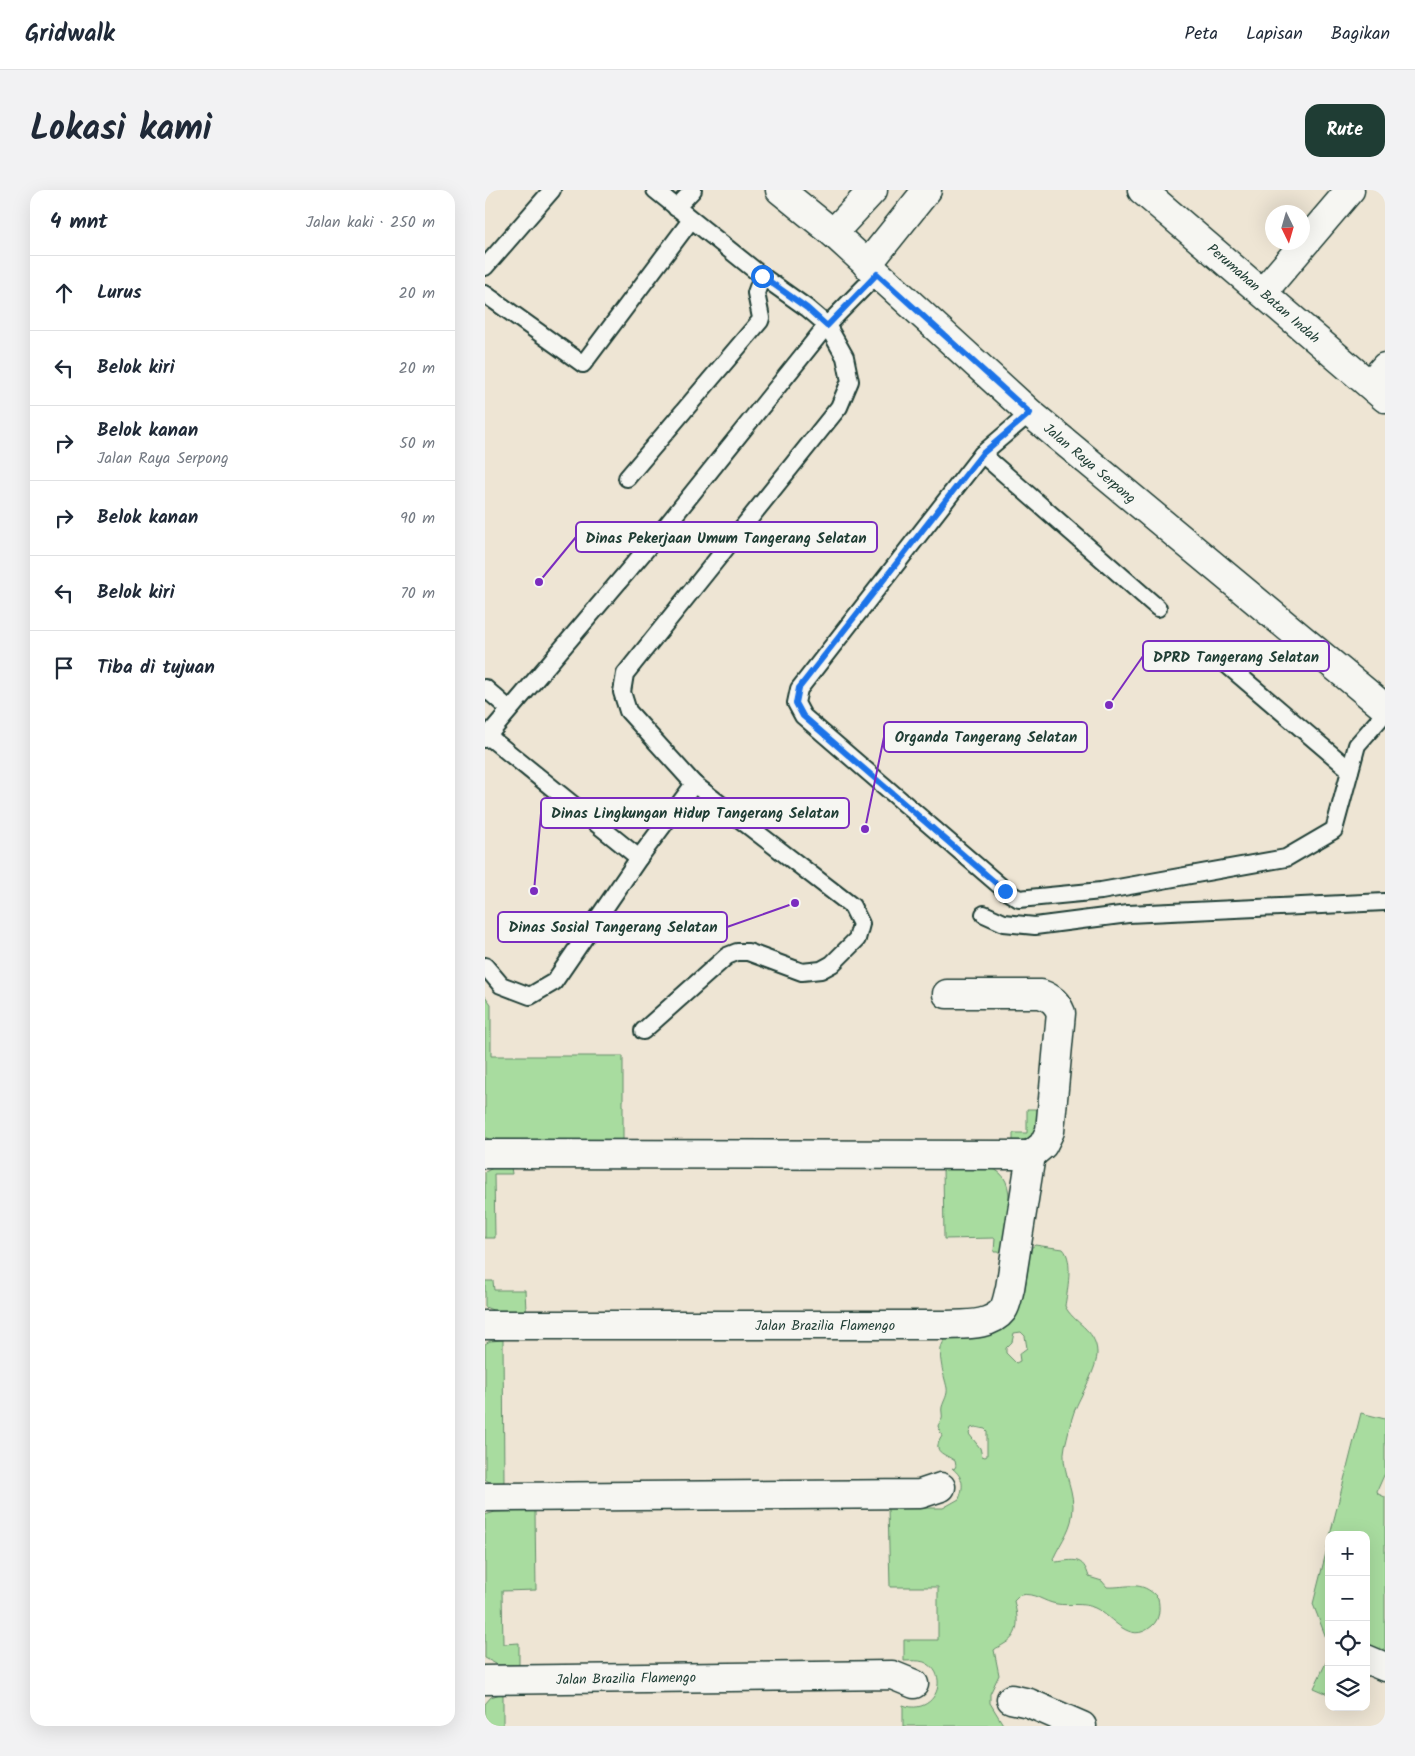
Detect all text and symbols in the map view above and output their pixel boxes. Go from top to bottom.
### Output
text: Gridwalk [25,15,115,54]
text: Peta [1185,20,1218,49]
text: Lapisan [1246,20,1303,49]
text: Bagikan [1331,20,1390,49]
text: Lokasi kami [30,102,212,158]
button: Rute [1305,104,1385,157]
north arrow [1265,205,1310,250]
text: 4 mnt [50,206,108,239]
text: Jalan kaki · 250 m [306,210,435,235]
street label: Perumahan Batan Indah [1202,238,1325,349]
route start [751,265,774,288]
text: Lurus [97,278,142,308]
icon: ahead [50,279,78,307]
text: 20 m [399,281,435,306]
text: Belok kiri [97,353,175,383]
icon: left [50,354,78,382]
text: 20 m [399,356,435,381]
text: Belok kanan [97,416,198,446]
street label: Jalan Raya Serpong [1038,418,1141,509]
icon: right [50,429,78,457]
text: 50 m [399,431,435,456]
text: Jalan Raya Serpong [97,446,229,471]
text: Belok kanan [97,503,198,533]
icon: right [50,504,78,532]
text: 90 m [400,506,435,531]
callout: Dinas Pekerjaan Umum Tangerang Selatan [576,522,877,552]
text: Dinas Pekerjaan Umum Tangerang Selatan [585,527,867,551]
text: Belok kiri [97,578,175,608]
icon: left [50,579,78,607]
text: 70 m [400,581,435,606]
callout: DPRD Tangerang Selatan [1143,641,1329,671]
text: DPRD Tangerang Selatan [1153,646,1319,670]
text: Tiba di tujuan [97,653,215,683]
icon: arrive [50,654,78,682]
callout: Organda Tangerang Selatan [884,722,1087,752]
text: Organda Tangerang Selatan [895,726,1077,750]
callout: Dinas Lingkungan Hidup Tangerang Selatan [541,798,849,828]
text: Dinas Lingkungan Hidup Tangerang Selatan [551,802,839,826]
route end [994,880,1017,903]
callout: Dinas Sosial Tangerang Selatan [498,912,727,942]
text: Dinas Sosial Tangerang Selatan [508,916,718,940]
street label: Jalan Brazilia Flamengo [755,1315,895,1337]
map controls [1325,1531,1370,1711]
button: + [1325,1531,1370,1576]
button: − [1325,1576,1370,1621]
button: locate [1325,1621,1370,1666]
button: layers [1325,1666,1370,1711]
street label: Jalan Brazilia Flamengo [556,1667,696,1691]

